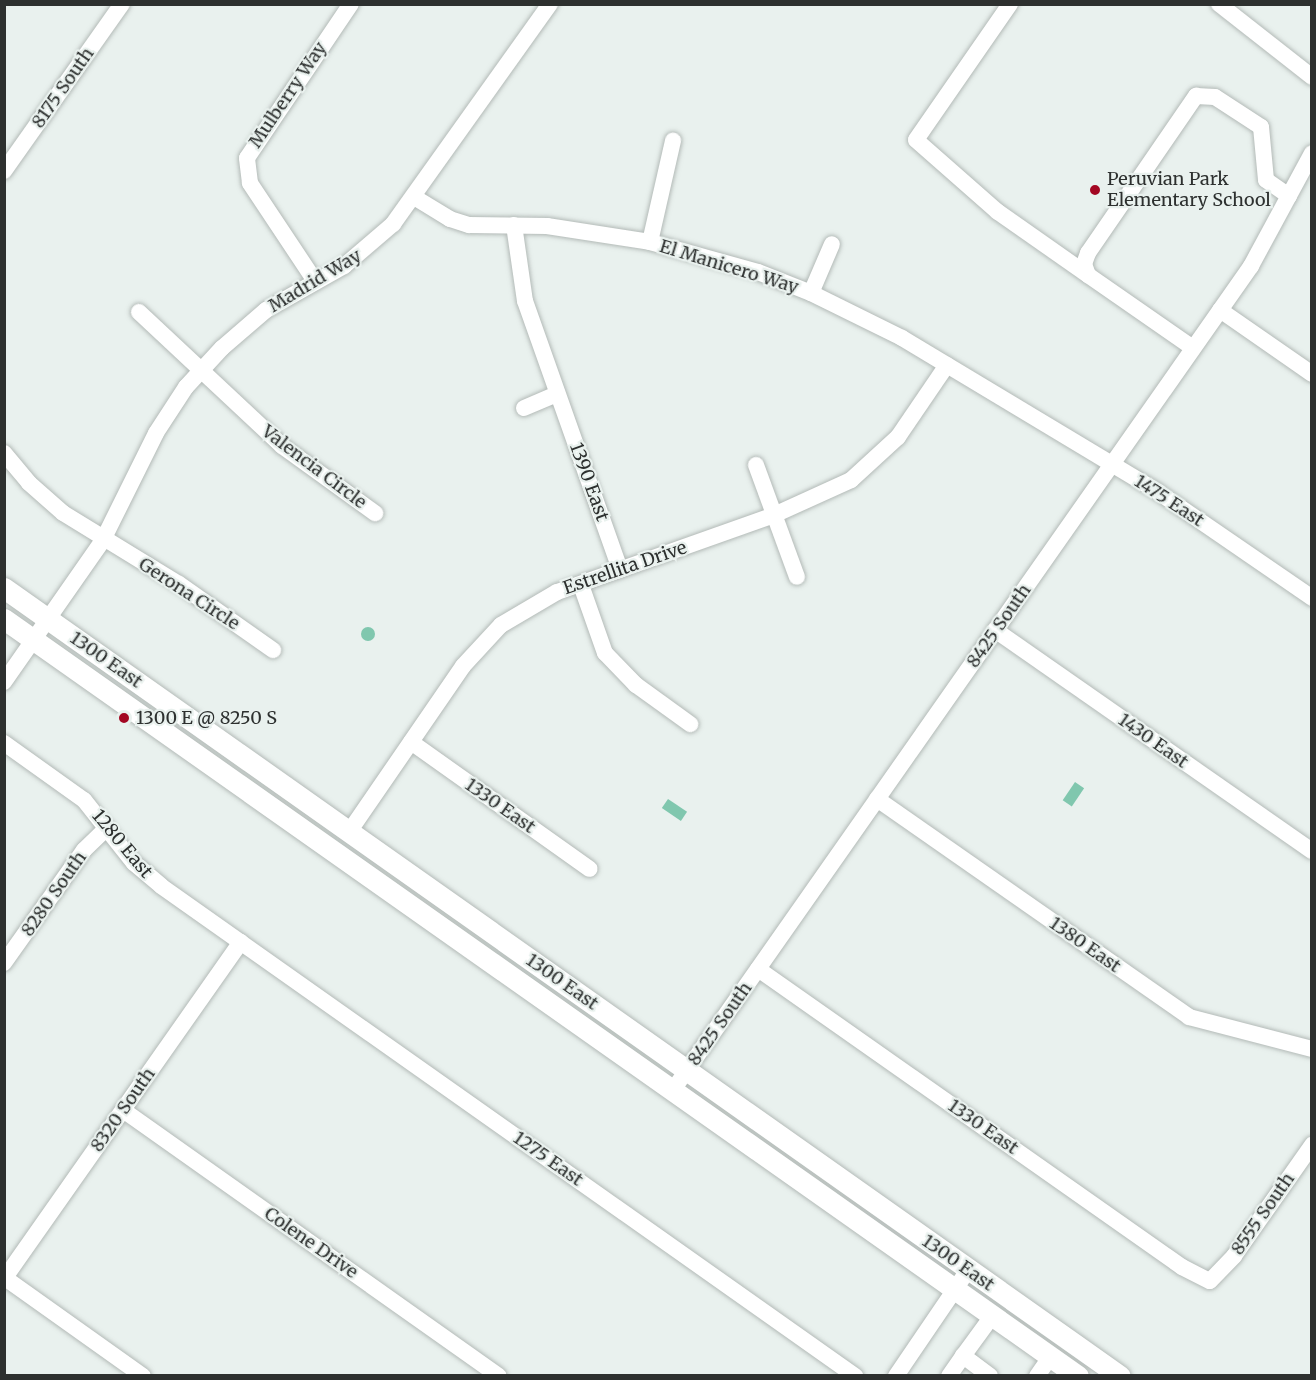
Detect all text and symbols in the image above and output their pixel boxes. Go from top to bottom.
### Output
street label: Mulberry Way [245,38,331,152]
street label: 8175 South [27,44,99,132]
place label: Peruvian Park Elementary School [1107,169,1271,212]
marker: Peruvian Park Elementary School [1088,183,1102,197]
street label: El Manicero Way [657,236,801,298]
street label: Madrid Way [265,245,365,317]
street label: Valencia Circle [257,421,371,513]
street label: 1390 East [565,440,613,524]
street label: 1475 East [1130,471,1208,531]
street label: Estrellita Drive [560,537,690,599]
street label: Gerona Circle [135,553,243,635]
street label: 8425 South [962,580,1036,672]
street label: 1300 East [66,627,146,693]
place label: 1300 E @ 8250 S [136,707,277,729]
street label: 1430 East [1114,709,1192,773]
marker: 1300 E @ 8250 S [117,711,131,725]
street label: 1330 East [461,774,539,838]
street label: 1280 East [87,805,157,883]
street label: 8280 South [17,847,91,941]
street label: 1380 East [1045,913,1125,977]
street label: 1300 East [522,949,602,1015]
street label: 8425 South [683,978,757,1070]
street label: 8320 South [86,1064,160,1156]
street label: 1330 East [944,1095,1022,1159]
street label: 1275 East [509,1127,587,1191]
street label: 8555 South [1227,1169,1299,1259]
street label: Colene Drive [260,1203,362,1283]
street label: 1300 East [918,1230,998,1296]

